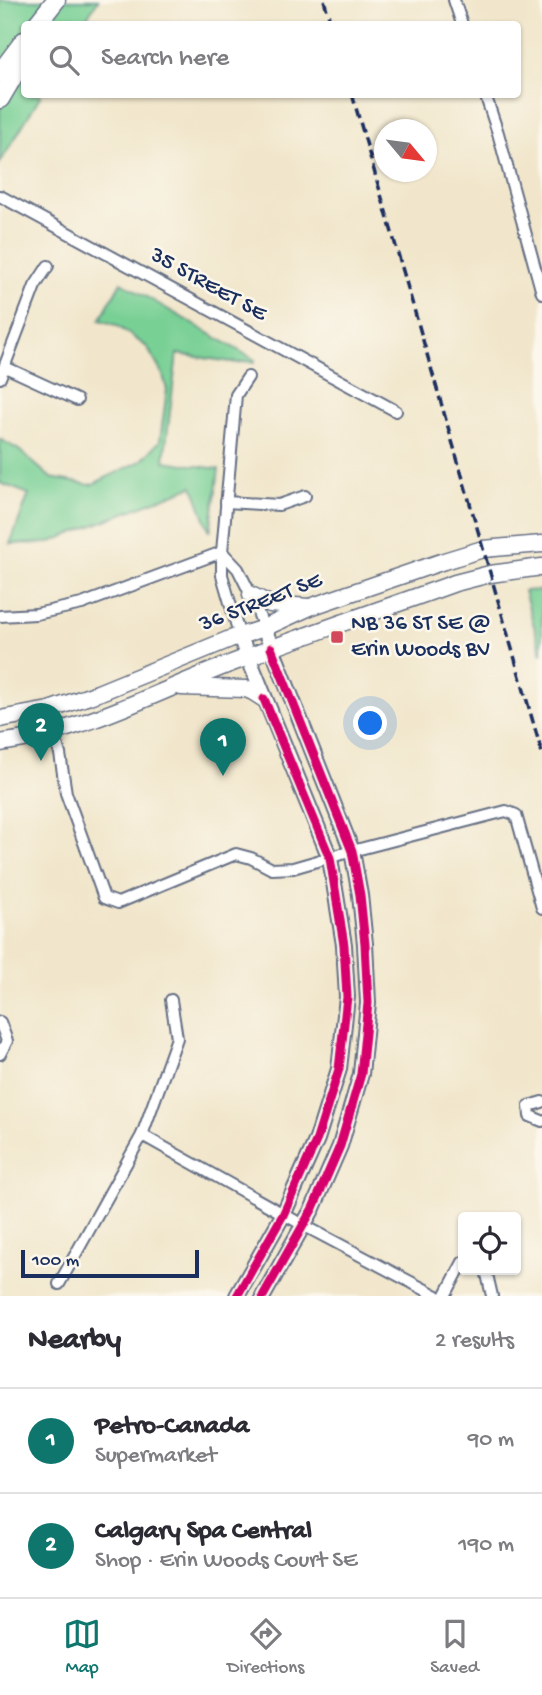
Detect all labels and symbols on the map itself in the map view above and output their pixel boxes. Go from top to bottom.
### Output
north arrow [374,119,437,182]
street label: 35 STREET SE [144,241,272,329]
street label: 36 STREET SE [195,567,327,639]
place label: NB 36 ST SE @ Erin Woods BV [351,611,490,664]
marker: NB 36 ST SE @ Erin Woods BV [329,629,345,645]
pin: 2 [18,703,64,761]
your location [353,706,387,740]
pin: 1 [200,718,246,776]
scale bar [21,1247,200,1279]

